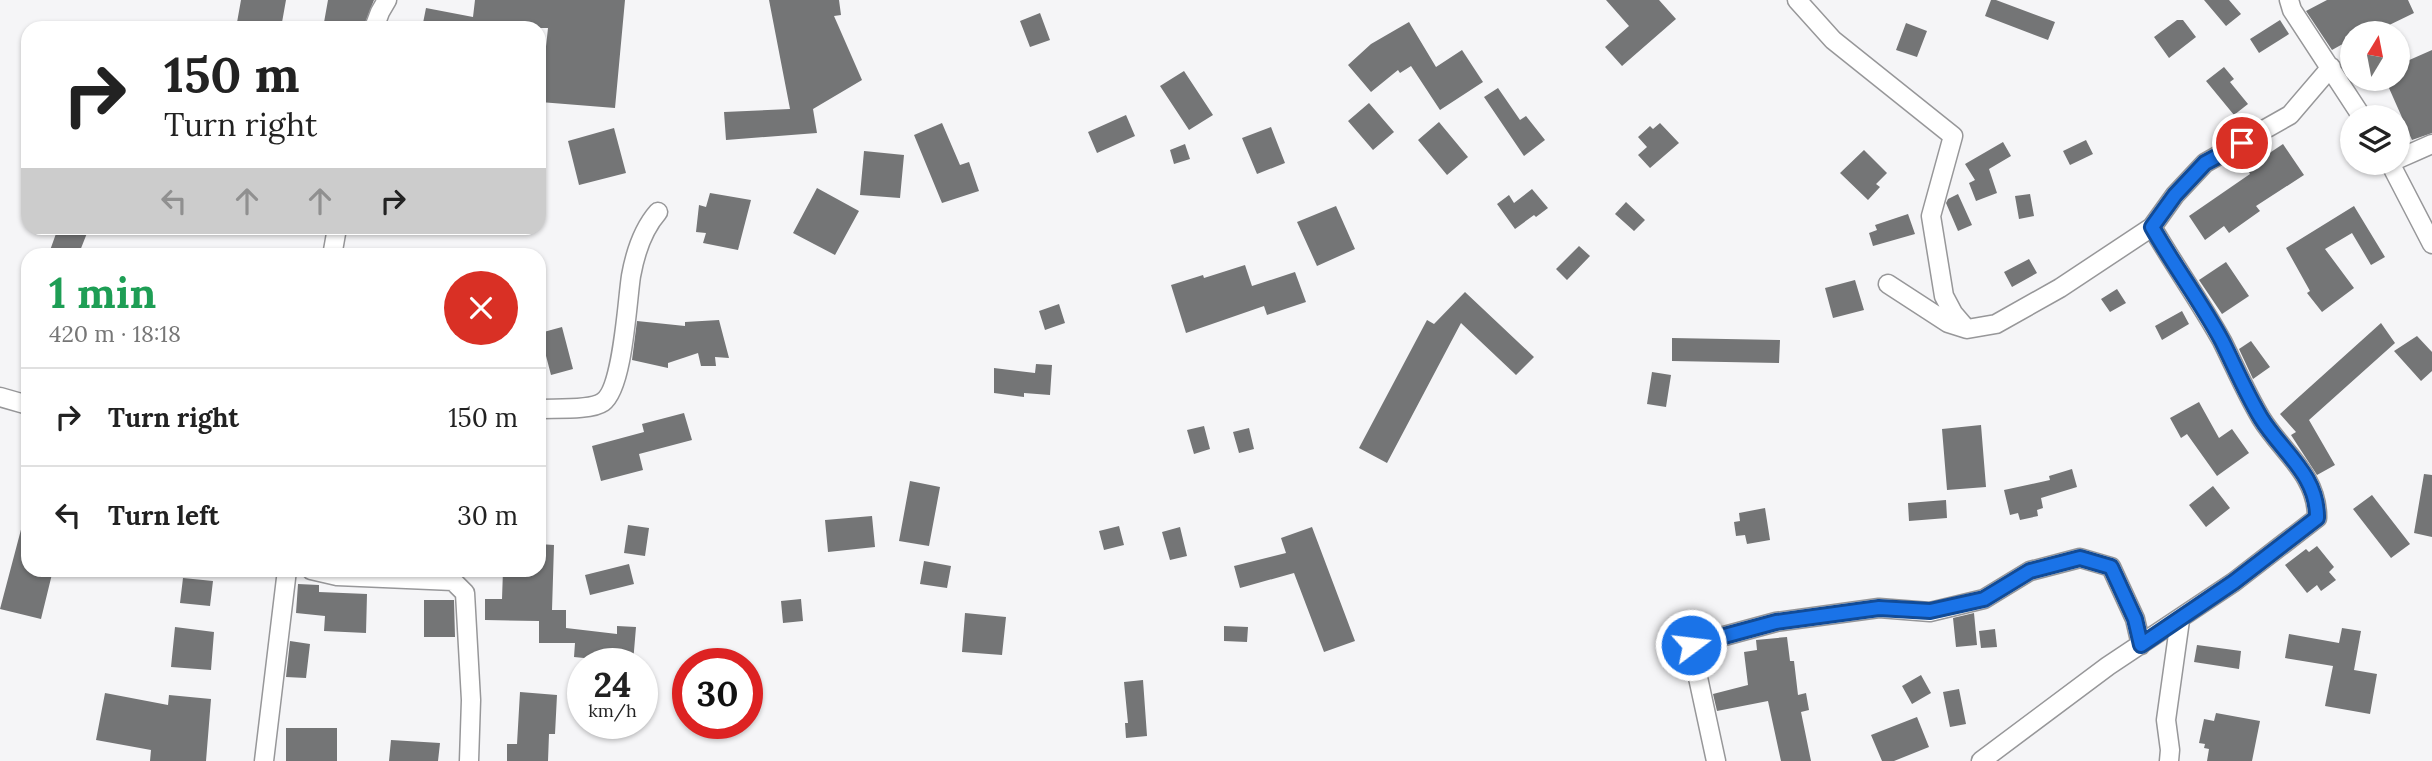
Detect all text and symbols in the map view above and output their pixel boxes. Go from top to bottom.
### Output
north arrow [2340,21,2410,91]
map controls [2340,21,2410,175]
text: 150 m [164,43,300,105]
icon: right [49,49,140,140]
text: Turn right [164,104,317,145]
button: layers [2340,105,2410,175]
pin [2212,113,2272,173]
icon: arrive [2223,124,2261,162]
icon: left [155,182,193,220]
icon: ahead [228,182,266,220]
icon: ahead [301,182,339,220]
icon: right [374,182,412,220]
text: 1 min [49,266,156,320]
button: close [444,271,518,345]
text: 420 m · 18:18 [49,319,181,348]
icon: right [49,398,87,436]
text: Turn right [108,401,239,434]
text: 150 m [448,401,518,434]
icon: left [49,496,87,534]
text: Turn left [108,499,219,532]
text: 30 m [457,499,518,532]
position arrow [1654,608,1728,682]
speed limit sign: 30 [672,648,763,739]
text: 24 [594,662,631,707]
text: km/h [588,699,637,722]

